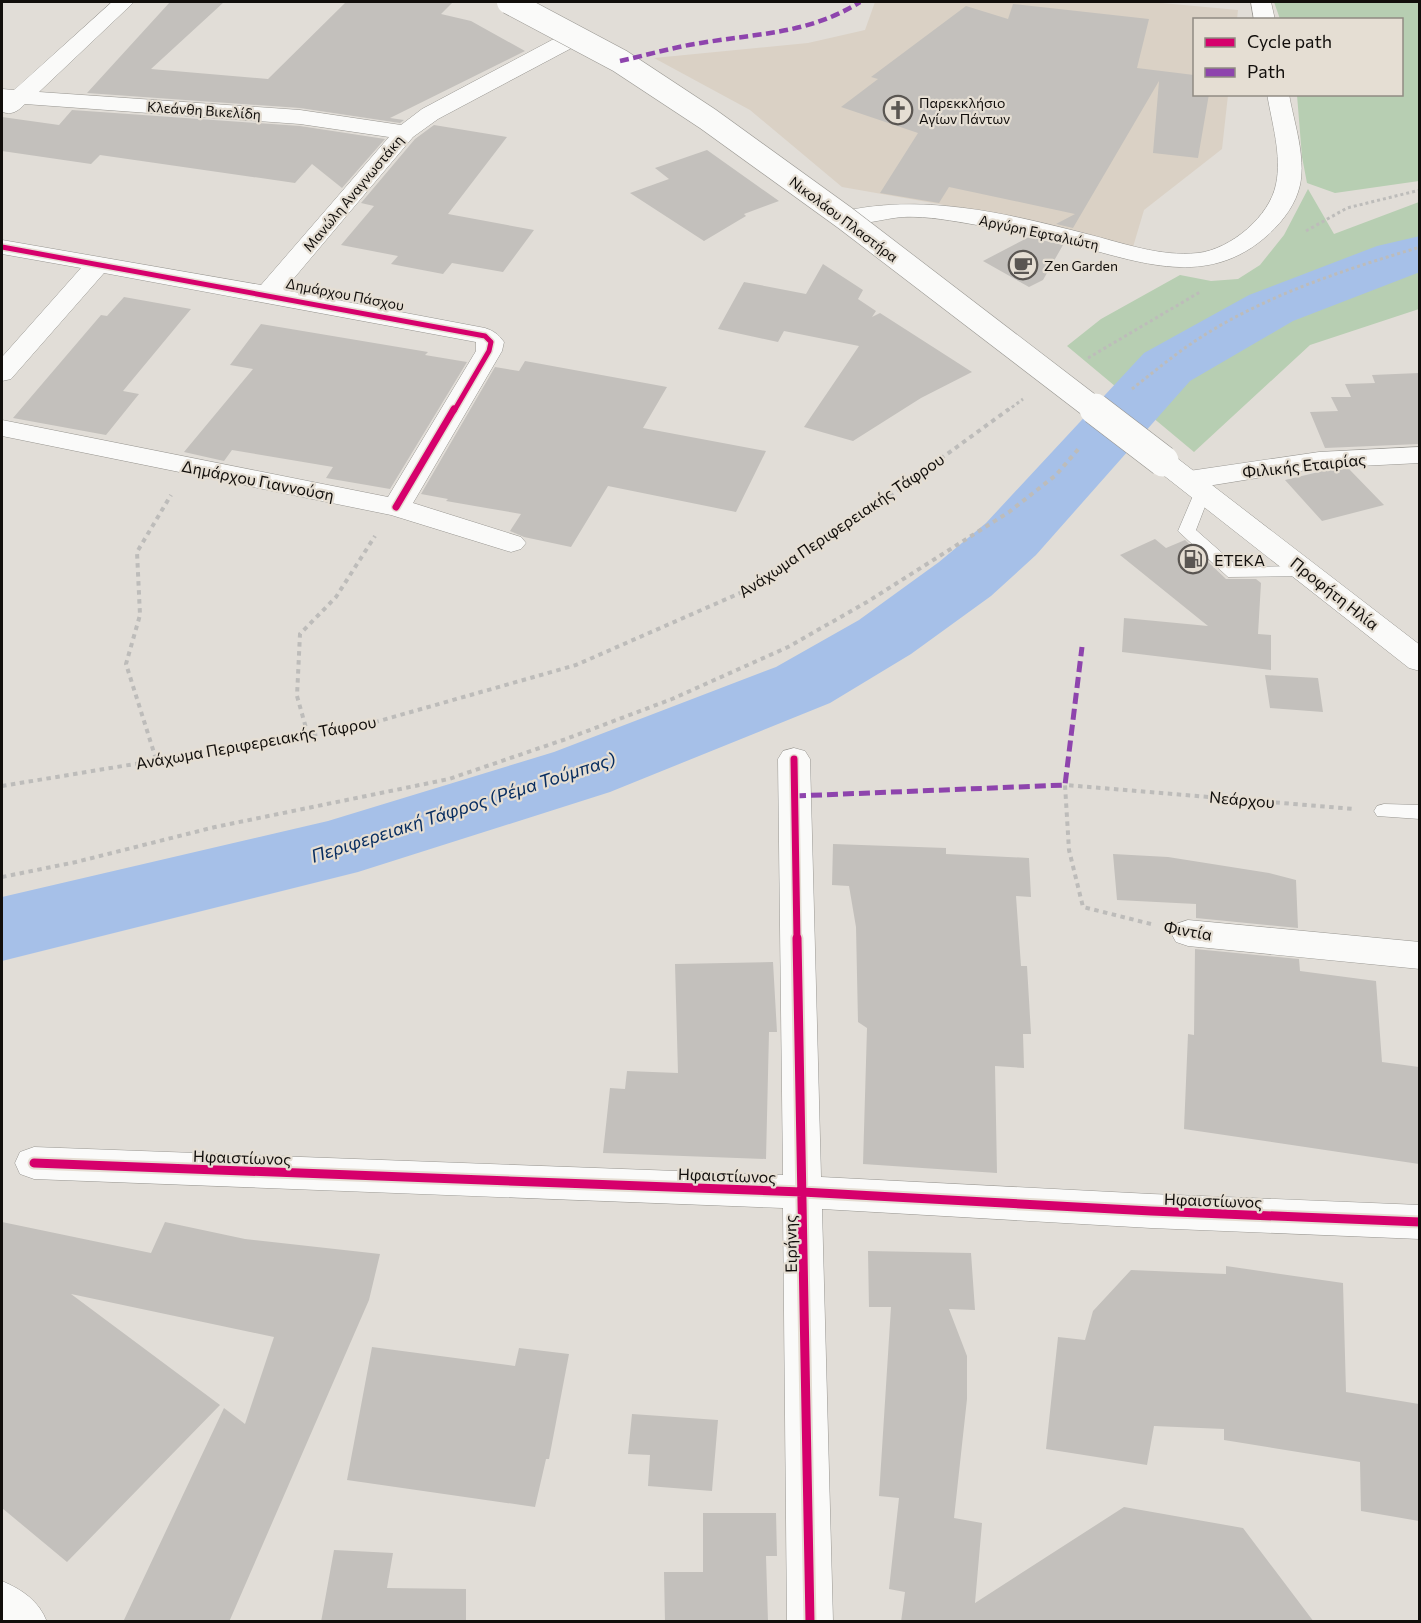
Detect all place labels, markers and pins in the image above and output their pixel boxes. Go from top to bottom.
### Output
church icon: Παρεκκλήσιο Αγίων Πάντων [882,94,914,126]
place label: Παρεκκλήσιο Αγίων Πάντων [919,94,1010,127]
cafe icon: Zen Garden [1007,249,1039,281]
place label: Zen Garden [1044,257,1118,274]
fuel station icon: ΕΤΕΚΑ [1177,543,1209,575]
place label: ΕΤΕΚΑ [1214,550,1265,569]

